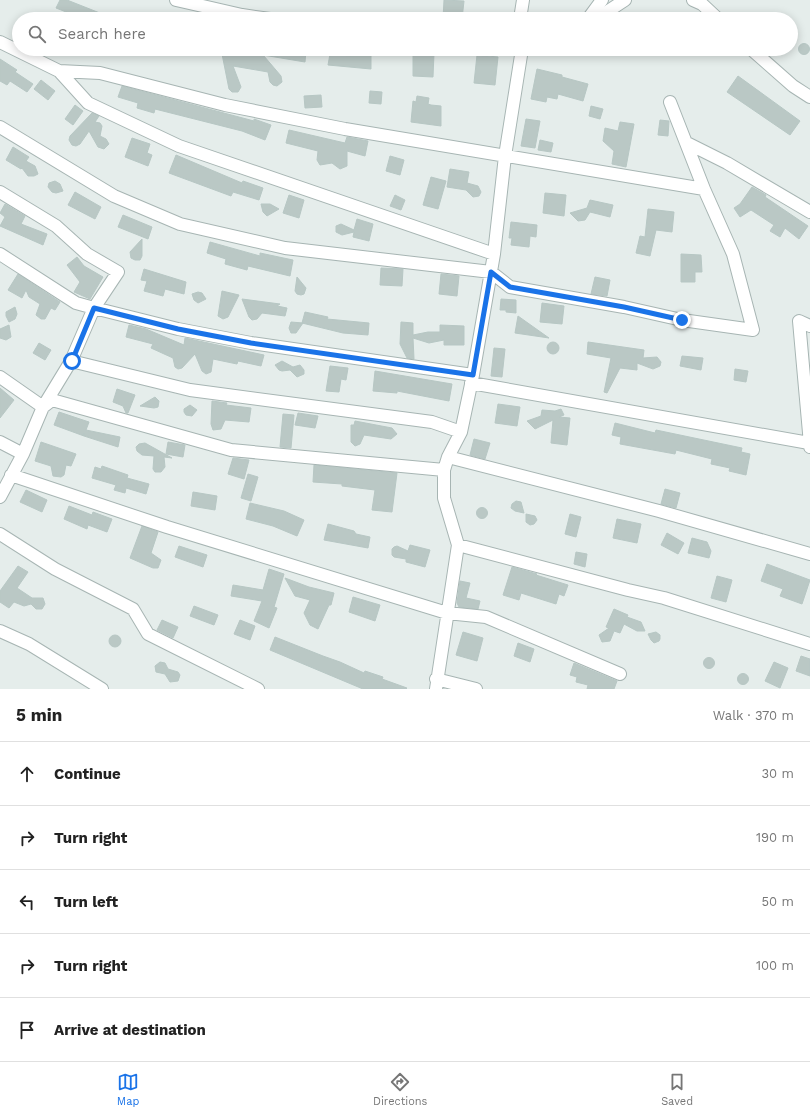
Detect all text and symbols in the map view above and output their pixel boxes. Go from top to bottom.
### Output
search box [12,12,798,56]
icon: search [26,23,48,45]
text: Search here [58,25,146,43]
route end [673,311,691,329]
route start [63,352,81,370]
text: 5 min [16,705,62,725]
text: Walk · 370 m [713,708,794,723]
icon: ahead [16,763,38,785]
text: Continue [54,765,121,783]
text: 30 m [762,766,794,781]
icon: right [16,827,38,849]
text: Turn right [54,829,127,847]
text: 190 m [756,830,794,845]
icon: left [16,891,38,913]
text: Turn left [54,893,118,911]
text: 50 m [762,894,794,909]
icon: right [16,955,38,977]
text: Turn right [54,957,127,975]
text: 100 m [756,958,794,973]
icon: arrive [16,1019,38,1041]
text: Arrive at destination [54,1021,206,1039]
tab: Map [117,1071,139,1108]
tab: Directions [373,1071,427,1108]
tab: Saved [661,1071,693,1108]

